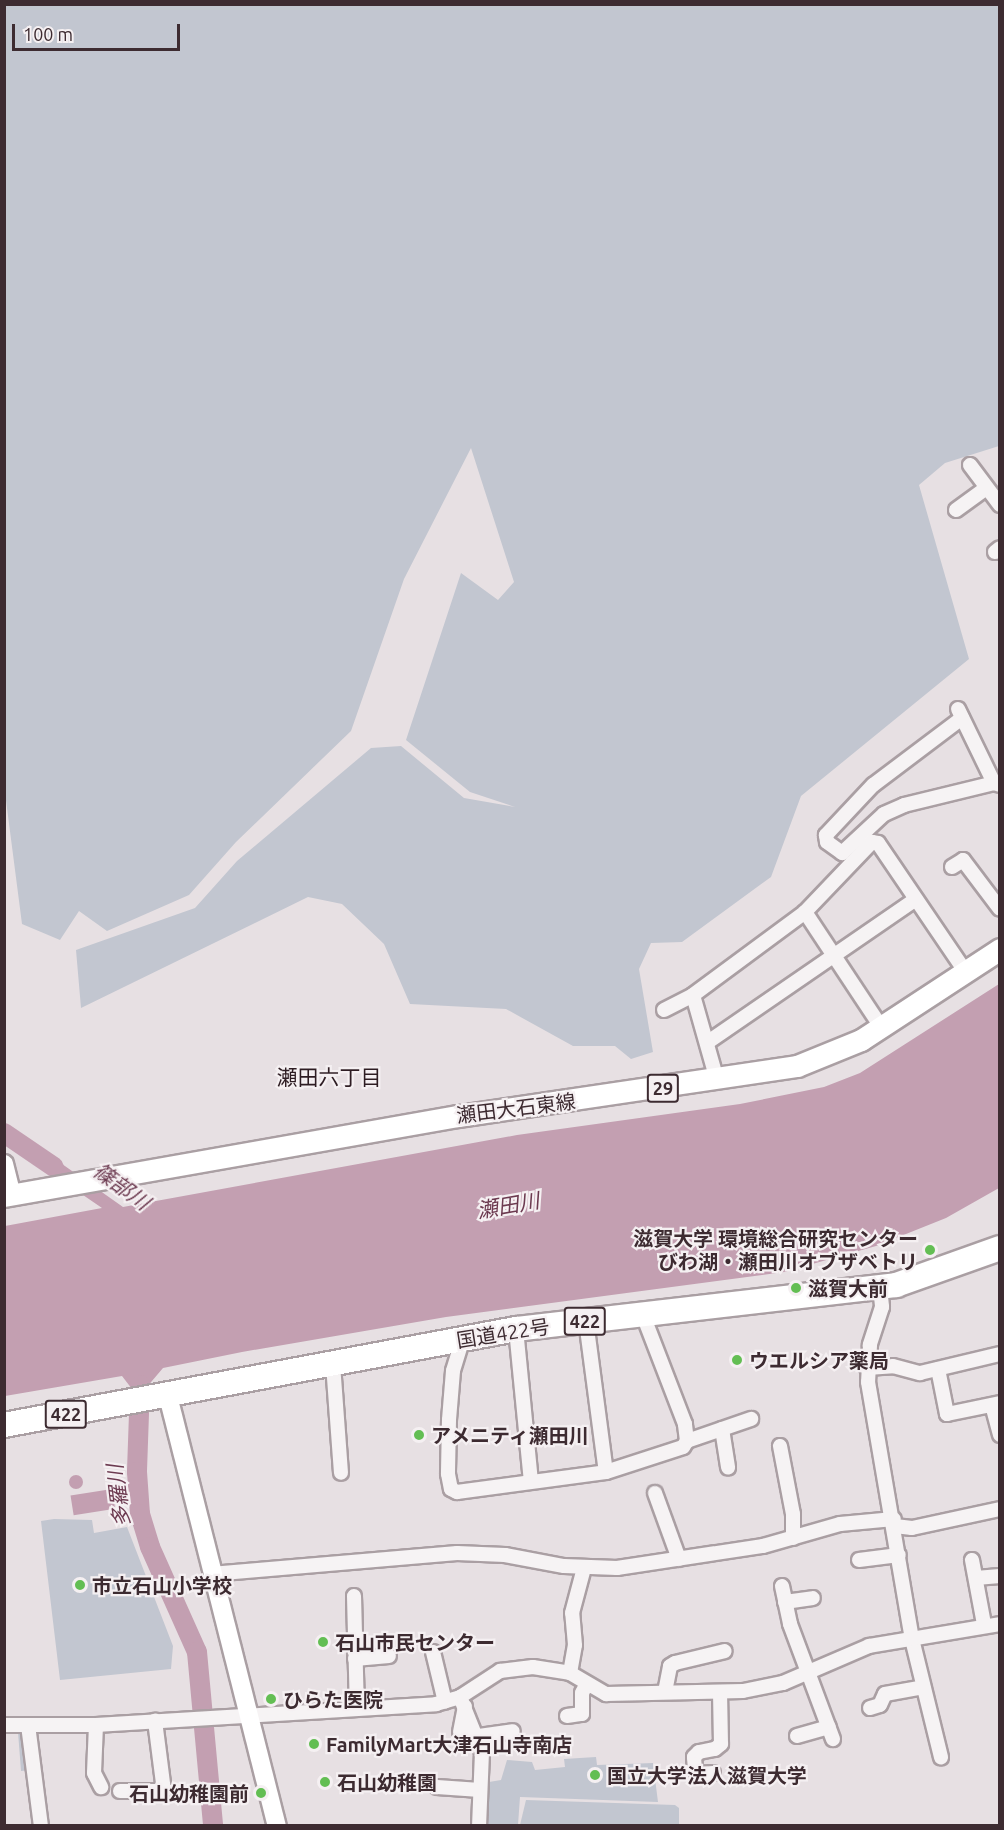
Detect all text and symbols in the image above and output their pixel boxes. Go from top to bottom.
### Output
scale bar [15,12,183,50]
text: 100 m [23,24,73,44]
district label: 瀬田六丁目 [277,1064,381,1090]
road number: 29 [646,1073,680,1103]
street label: 瀬田大石東線 [455,1089,577,1127]
water label: 篠部川 [89,1157,155,1215]
water label: 瀬田川 [475,1187,541,1223]
place label: 滋賀大学 環境総合研究センター びわ湖・瀬田川オブザベトリ [633,1226,918,1273]
marker: 滋賀大学 環境総合研究センター びわ湖・瀬田川オブザベトリ [923,1243,937,1257]
place label: 滋賀大前 [808,1276,888,1300]
marker: 滋賀大前 [789,1281,803,1295]
road number: 422 [562,1306,608,1336]
street label: 国道422号 [455,1314,551,1352]
place label: ウエルシア薬局 [749,1348,889,1372]
marker: ウエルシア薬局 [730,1353,744,1367]
road number: 422 [44,1399,88,1429]
place label: アメニティ瀬田川 [431,1423,591,1447]
marker: アメニティ瀬田川 [412,1428,426,1442]
water label: 多羅川 [102,1463,134,1529]
place label: 市立石山小学校 [92,1573,232,1597]
marker: 市立石山小学校 [73,1578,87,1592]
place label: 石山市民センター [335,1630,495,1654]
marker: 石山市民センター [316,1635,330,1649]
place label: ひらた医院 [283,1687,383,1711]
marker: ひらた医院 [264,1692,278,1706]
place label: FamilyMart大津石山寺南店 [326,1732,572,1756]
marker: FamilyMart大津石山寺南店 [307,1737,321,1751]
place label: 国立大学法人滋賀大学 [607,1763,807,1787]
marker: 国立大学法人滋賀大学 [588,1768,602,1782]
place label: 石山幼稚園 [337,1770,437,1794]
marker: 石山幼稚園 [318,1775,332,1789]
place label: 石山幼稚園前 [129,1781,249,1805]
marker: 石山幼稚園前 [254,1786,268,1800]

